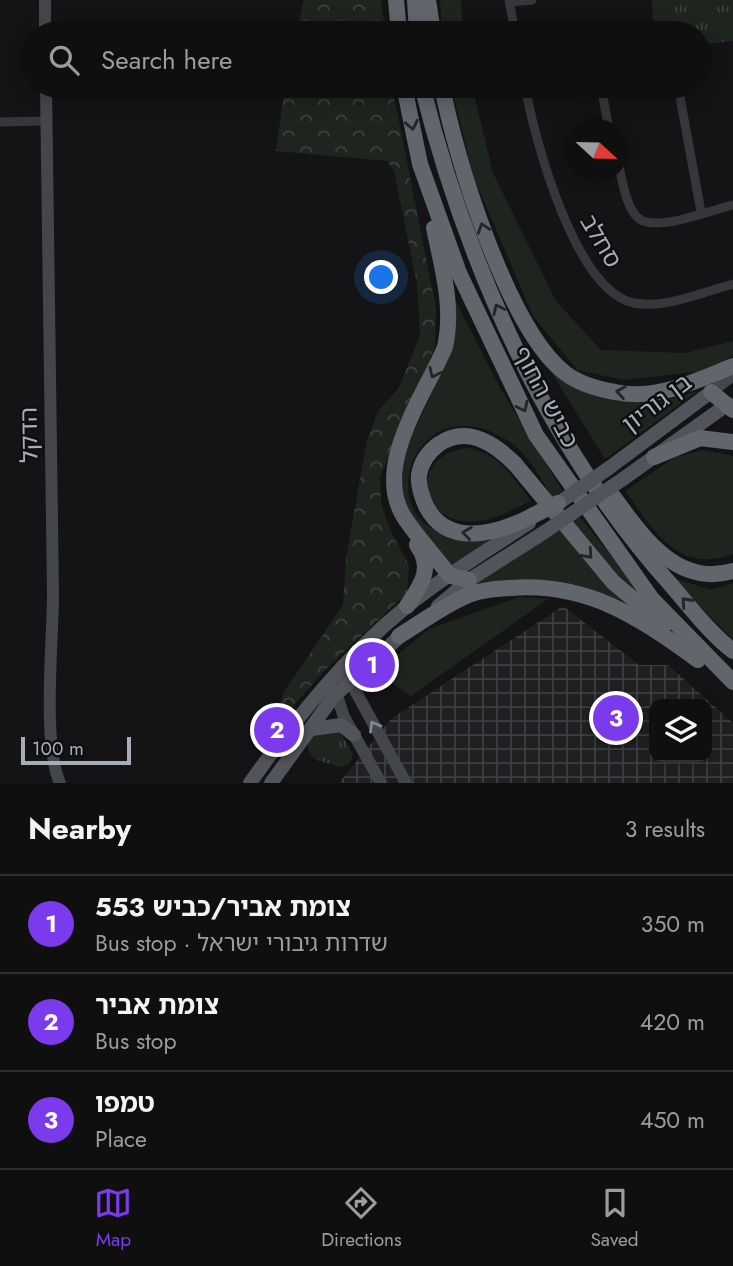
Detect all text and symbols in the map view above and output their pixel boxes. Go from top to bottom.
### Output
search box [21,21,712,98]
icon: search [45,41,83,79]
text: Search here [101,41,233,79]
one-way arrow [404,119,419,131]
north arrow [565,119,628,182]
street label: סחלב [572,207,631,274]
one-way arrow [477,222,491,234]
your location [364,260,398,294]
one-way arrow [492,303,506,316]
street label: כביש החוף [505,340,588,454]
street label: בן גוריון [614,365,699,441]
one-way arrow [428,366,442,378]
one-way arrow [615,385,627,400]
one-way arrow [514,400,528,412]
street label: הדקל [11,407,46,463]
one-way arrow [462,526,473,541]
one-way arrow [580,546,592,559]
one-way arrow [681,597,694,610]
pin: 1 [349,639,395,691]
pin: 3 [593,692,639,744]
map controls [649,699,712,762]
button: layers [649,699,712,762]
pin: 2 [254,704,300,756]
one-way arrow [369,721,382,733]
scale bar [21,734,131,766]
text: 100 m [32,735,84,762]
text: Nearby [28,807,131,850]
text: 3 results [625,812,705,846]
text: צומת אביר/כביש 553 [95,888,351,926]
text: 1 [45,907,57,941]
text: 350 m [641,907,705,941]
text: Bus stop · שדרות גיבורי ישראל [95,926,388,960]
text: צומת אביר [95,986,219,1024]
text: 2 [43,1005,59,1039]
text: 420 m [640,1005,705,1039]
text: Bus stop [95,1024,177,1058]
text: טמפו [95,1084,155,1122]
text: 3 [44,1103,58,1137]
text: 450 m [640,1103,705,1137]
text: Place [95,1122,147,1156]
tab: Map [94,1184,132,1253]
tab: Directions [321,1184,402,1253]
tab: Saved [590,1184,639,1253]

